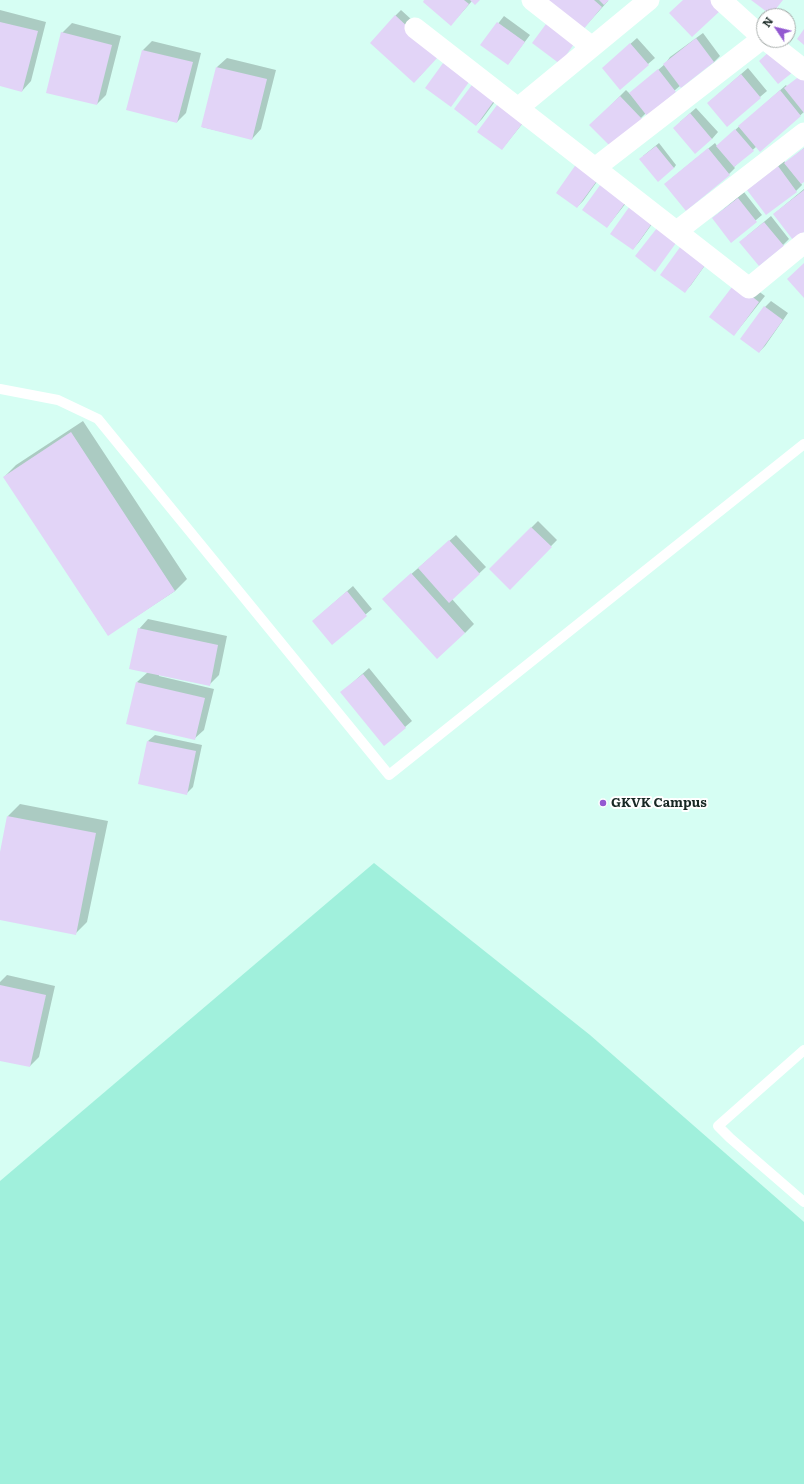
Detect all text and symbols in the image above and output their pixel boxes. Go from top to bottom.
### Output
north arrow [756,8,796,48]
text: N [758,13,776,30]
place label: GKVK Campus [611,795,707,811]
marker: GKVK Campus [598,798,608,808]

